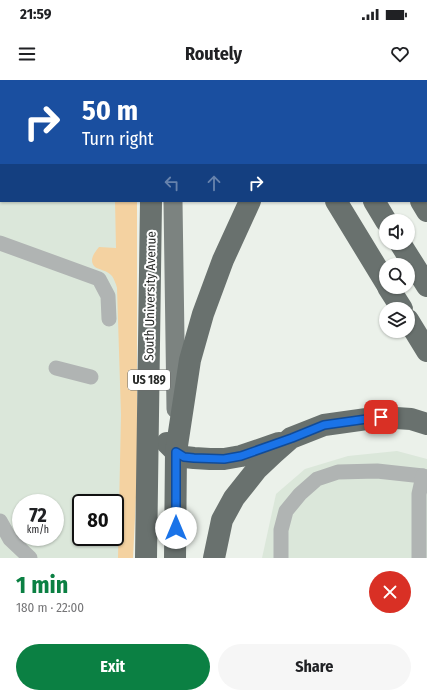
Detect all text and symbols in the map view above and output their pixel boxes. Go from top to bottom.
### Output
text: 21:59 [20,5,52,23]
icon: menu [16,43,38,65]
text: Routely [185,43,242,65]
icon: heart [389,43,411,65]
text: 50 m [82,94,138,127]
icon: right [16,96,68,148]
text: Turn right [82,128,154,150]
icon: left [161,172,183,194]
icon: ahead [203,172,225,194]
icon: right [245,172,267,194]
map controls [379,214,415,338]
button: sound [379,214,415,250]
street label: South University Avenue [141,231,159,361]
button: search [379,258,415,294]
button: layers [379,302,415,338]
road number: US 189 [128,370,170,390]
pin [364,400,398,434]
icon: arrive [370,406,392,428]
speed limit sign: 80 [72,494,124,546]
text: 72 [29,503,47,527]
position arrow [155,507,197,549]
text: km/h [27,524,49,536]
text: 1 min [16,571,68,599]
button: close [369,571,411,613]
text: 180 m · 22:00 [16,600,84,615]
button: Exit [16,644,210,690]
button: Share [218,644,411,690]

